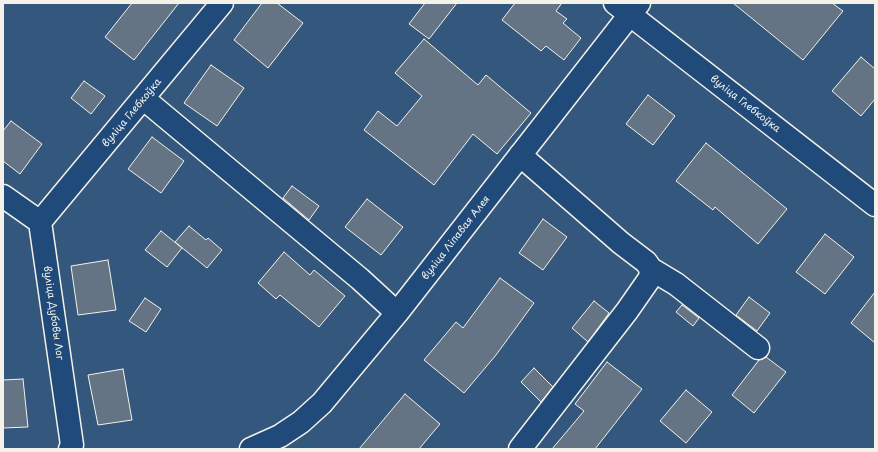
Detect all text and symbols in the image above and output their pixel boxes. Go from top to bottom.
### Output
street label: вуліца Глебкоўка [707,73,783,135]
street label: вуліца Глебкоўка [100,76,164,150]
street label: вуліца Ліпавая Алея [419,193,493,283]
street label: вуліца Дубовы Лог [40,265,66,361]

